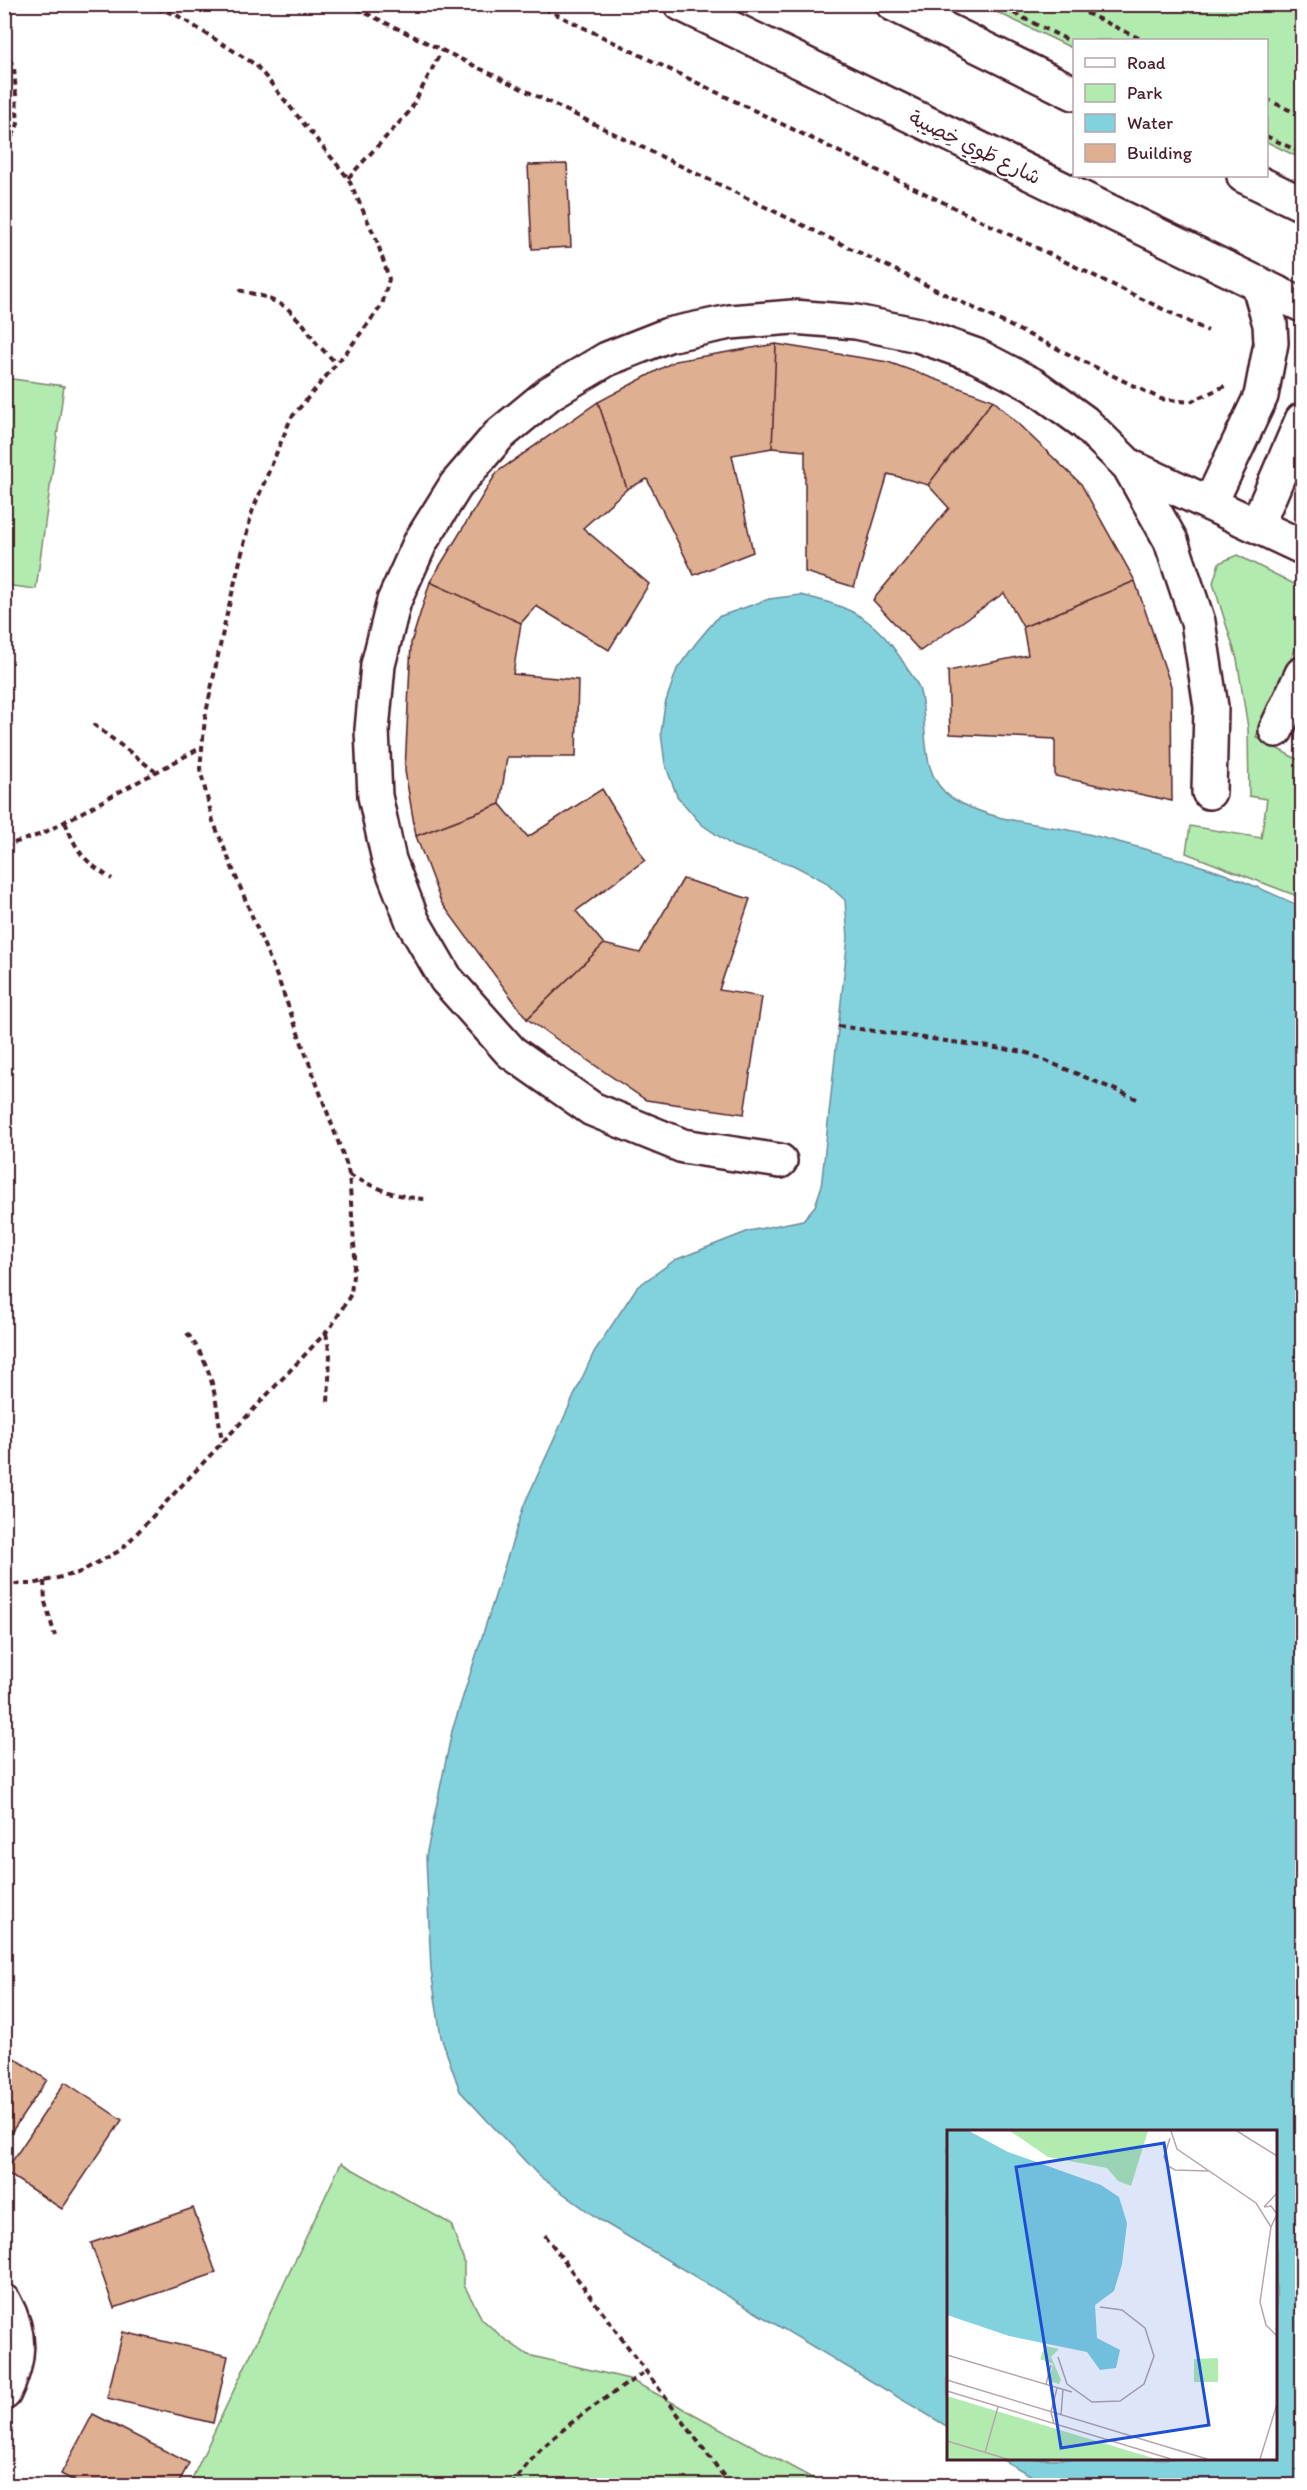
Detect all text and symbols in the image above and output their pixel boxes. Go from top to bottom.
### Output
legend [1073,39,1268,177]
text: Road [1127,52,1166,74]
text: Park [1127,82,1162,104]
street label: شارع طَوِي خِصِيبة [903,105,1045,194]
text: Water [1127,112,1173,134]
text: Building [1127,142,1193,164]
inset map [947,2130,1277,2460]

